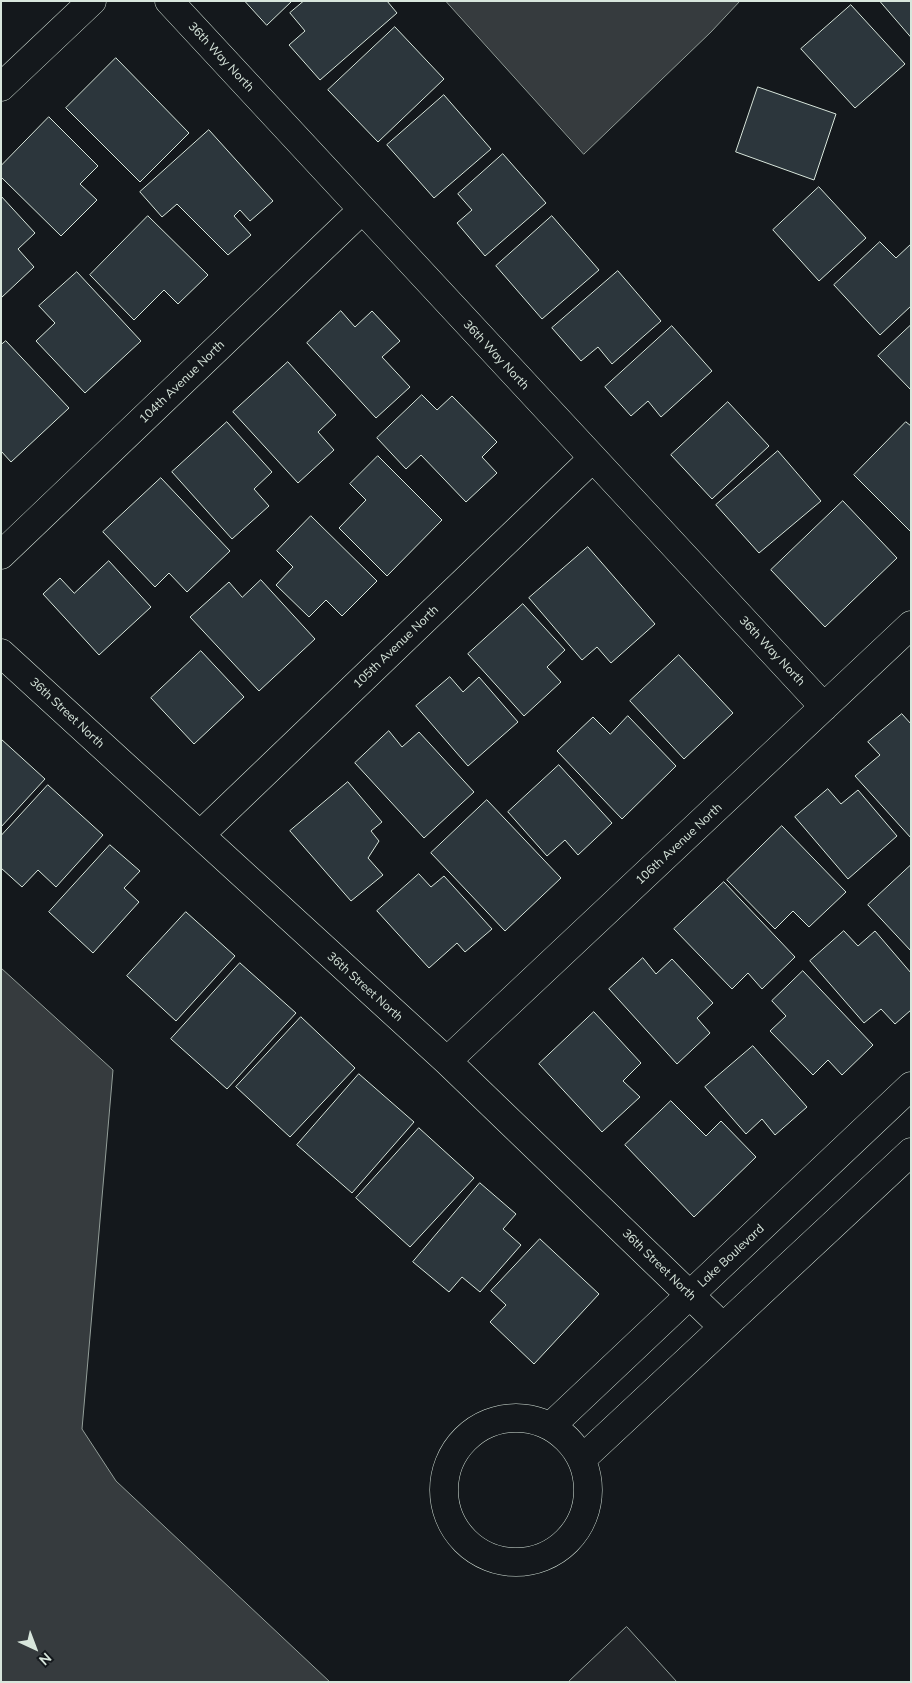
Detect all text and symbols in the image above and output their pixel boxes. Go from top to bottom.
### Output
street label: 36th Way North [185,19,257,95]
street label: 36th Way North [460,317,532,393]
street label: 104th Avenue North [136,338,228,426]
street label: 105th Avenue North [350,603,442,691]
street label: 36th Way North [736,613,808,689]
street label: 36th Street North [27,675,107,751]
street label: 106th Avenue North [633,800,725,888]
street label: 36th Street North [324,949,406,1025]
street label: Lake Boulevard [695,1222,767,1290]
street label: 36th Street North [619,1226,699,1304]
north arrow [10,1623,60,1673]
text: N [35,1649,55,1669]

